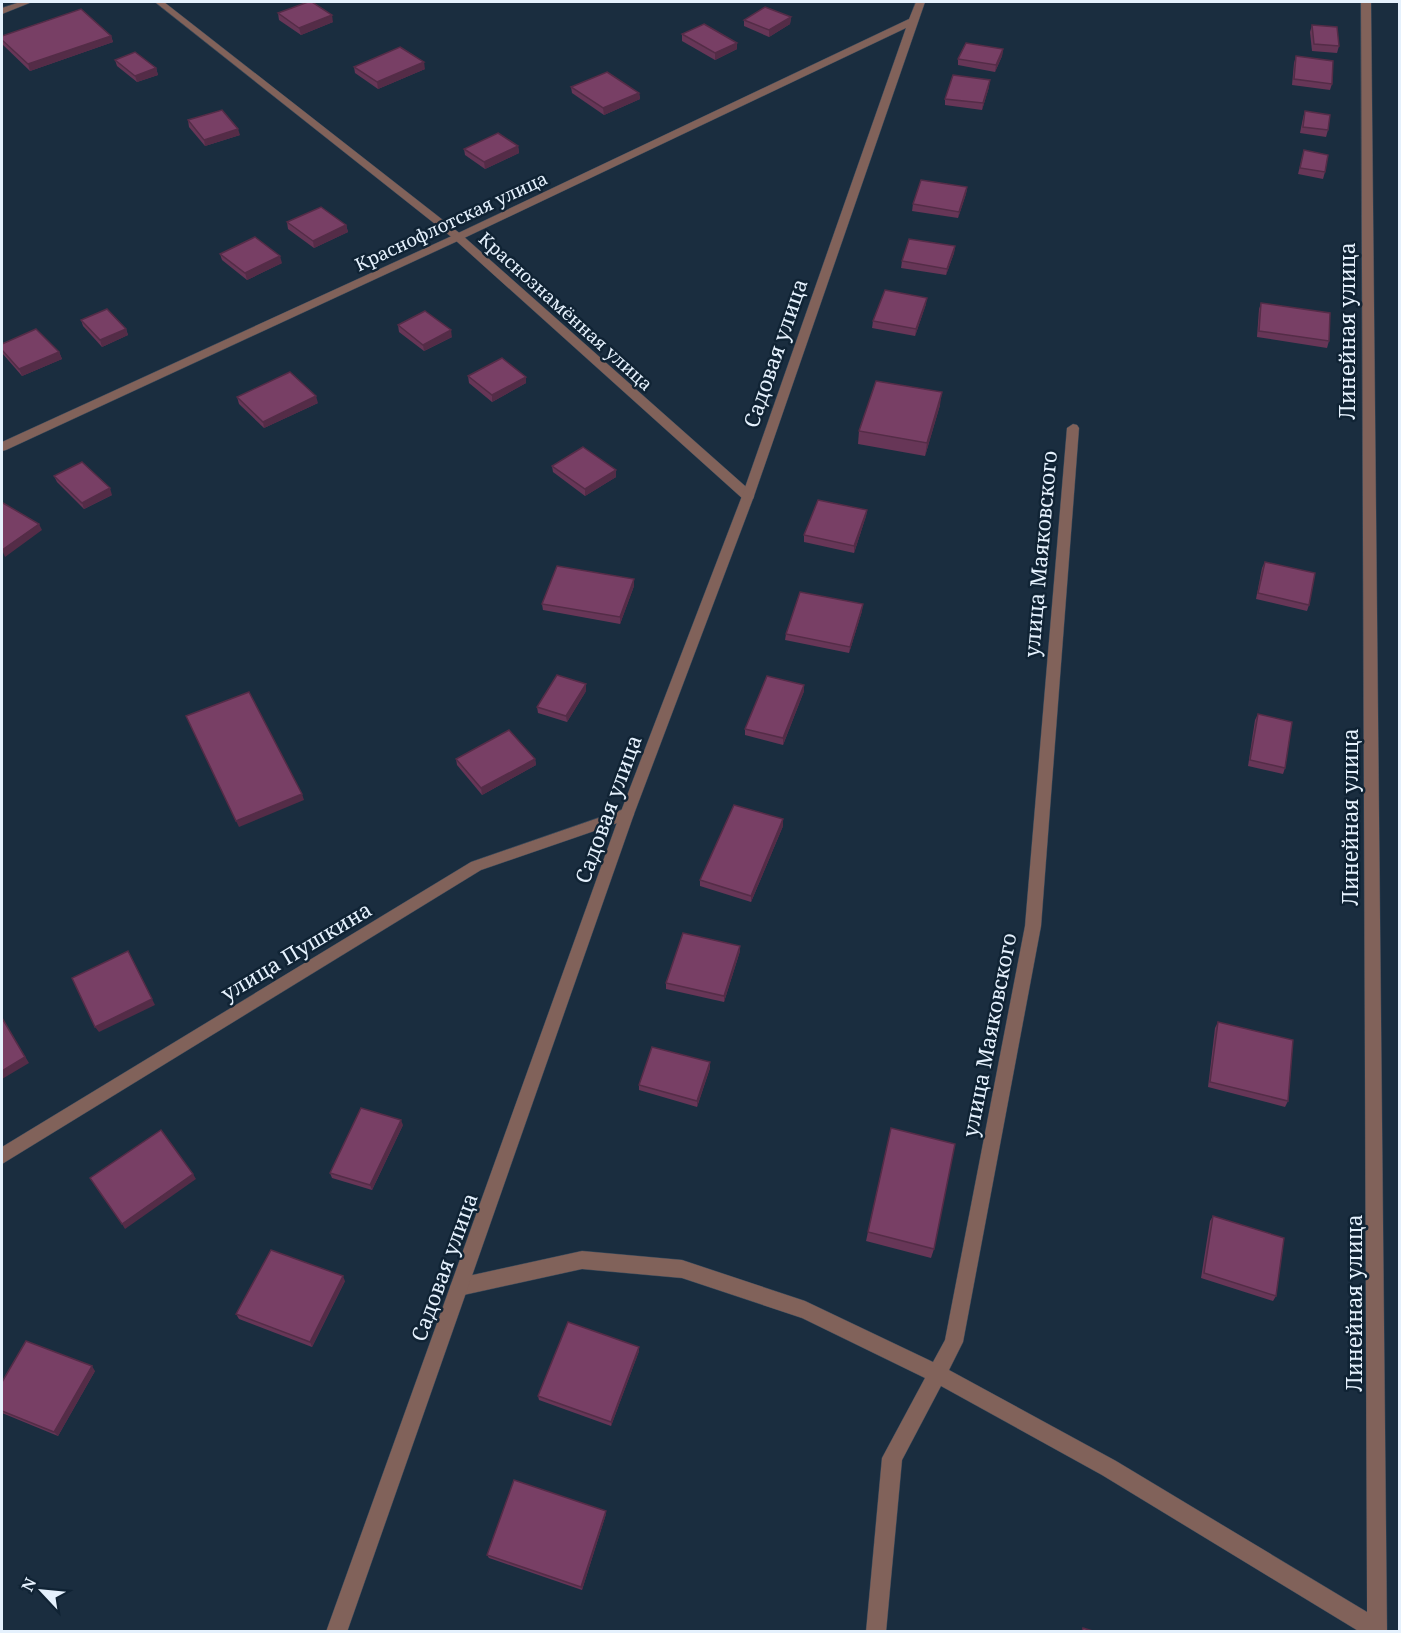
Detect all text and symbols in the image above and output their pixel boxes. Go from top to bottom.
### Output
street label: Краснофлотская улица [351,166,551,276]
street label: Краснознамённая улица [474,226,658,396]
street label: Линейная улица [1333,242,1361,420]
street label: Садовая улица [736,275,814,431]
street label: улица Маяковского [1017,449,1063,659]
street label: Линейная улица [1336,728,1364,906]
street label: Садовая улица [568,731,648,887]
street label: улица Пушкина [215,895,377,1007]
street label: улица Маяковского [955,930,1023,1140]
street label: Садовая улица [404,1189,484,1345]
street label: Линейная улица [1340,1214,1368,1392]
north arrow [12,1561,72,1621]
text: N [16,1574,41,1595]

